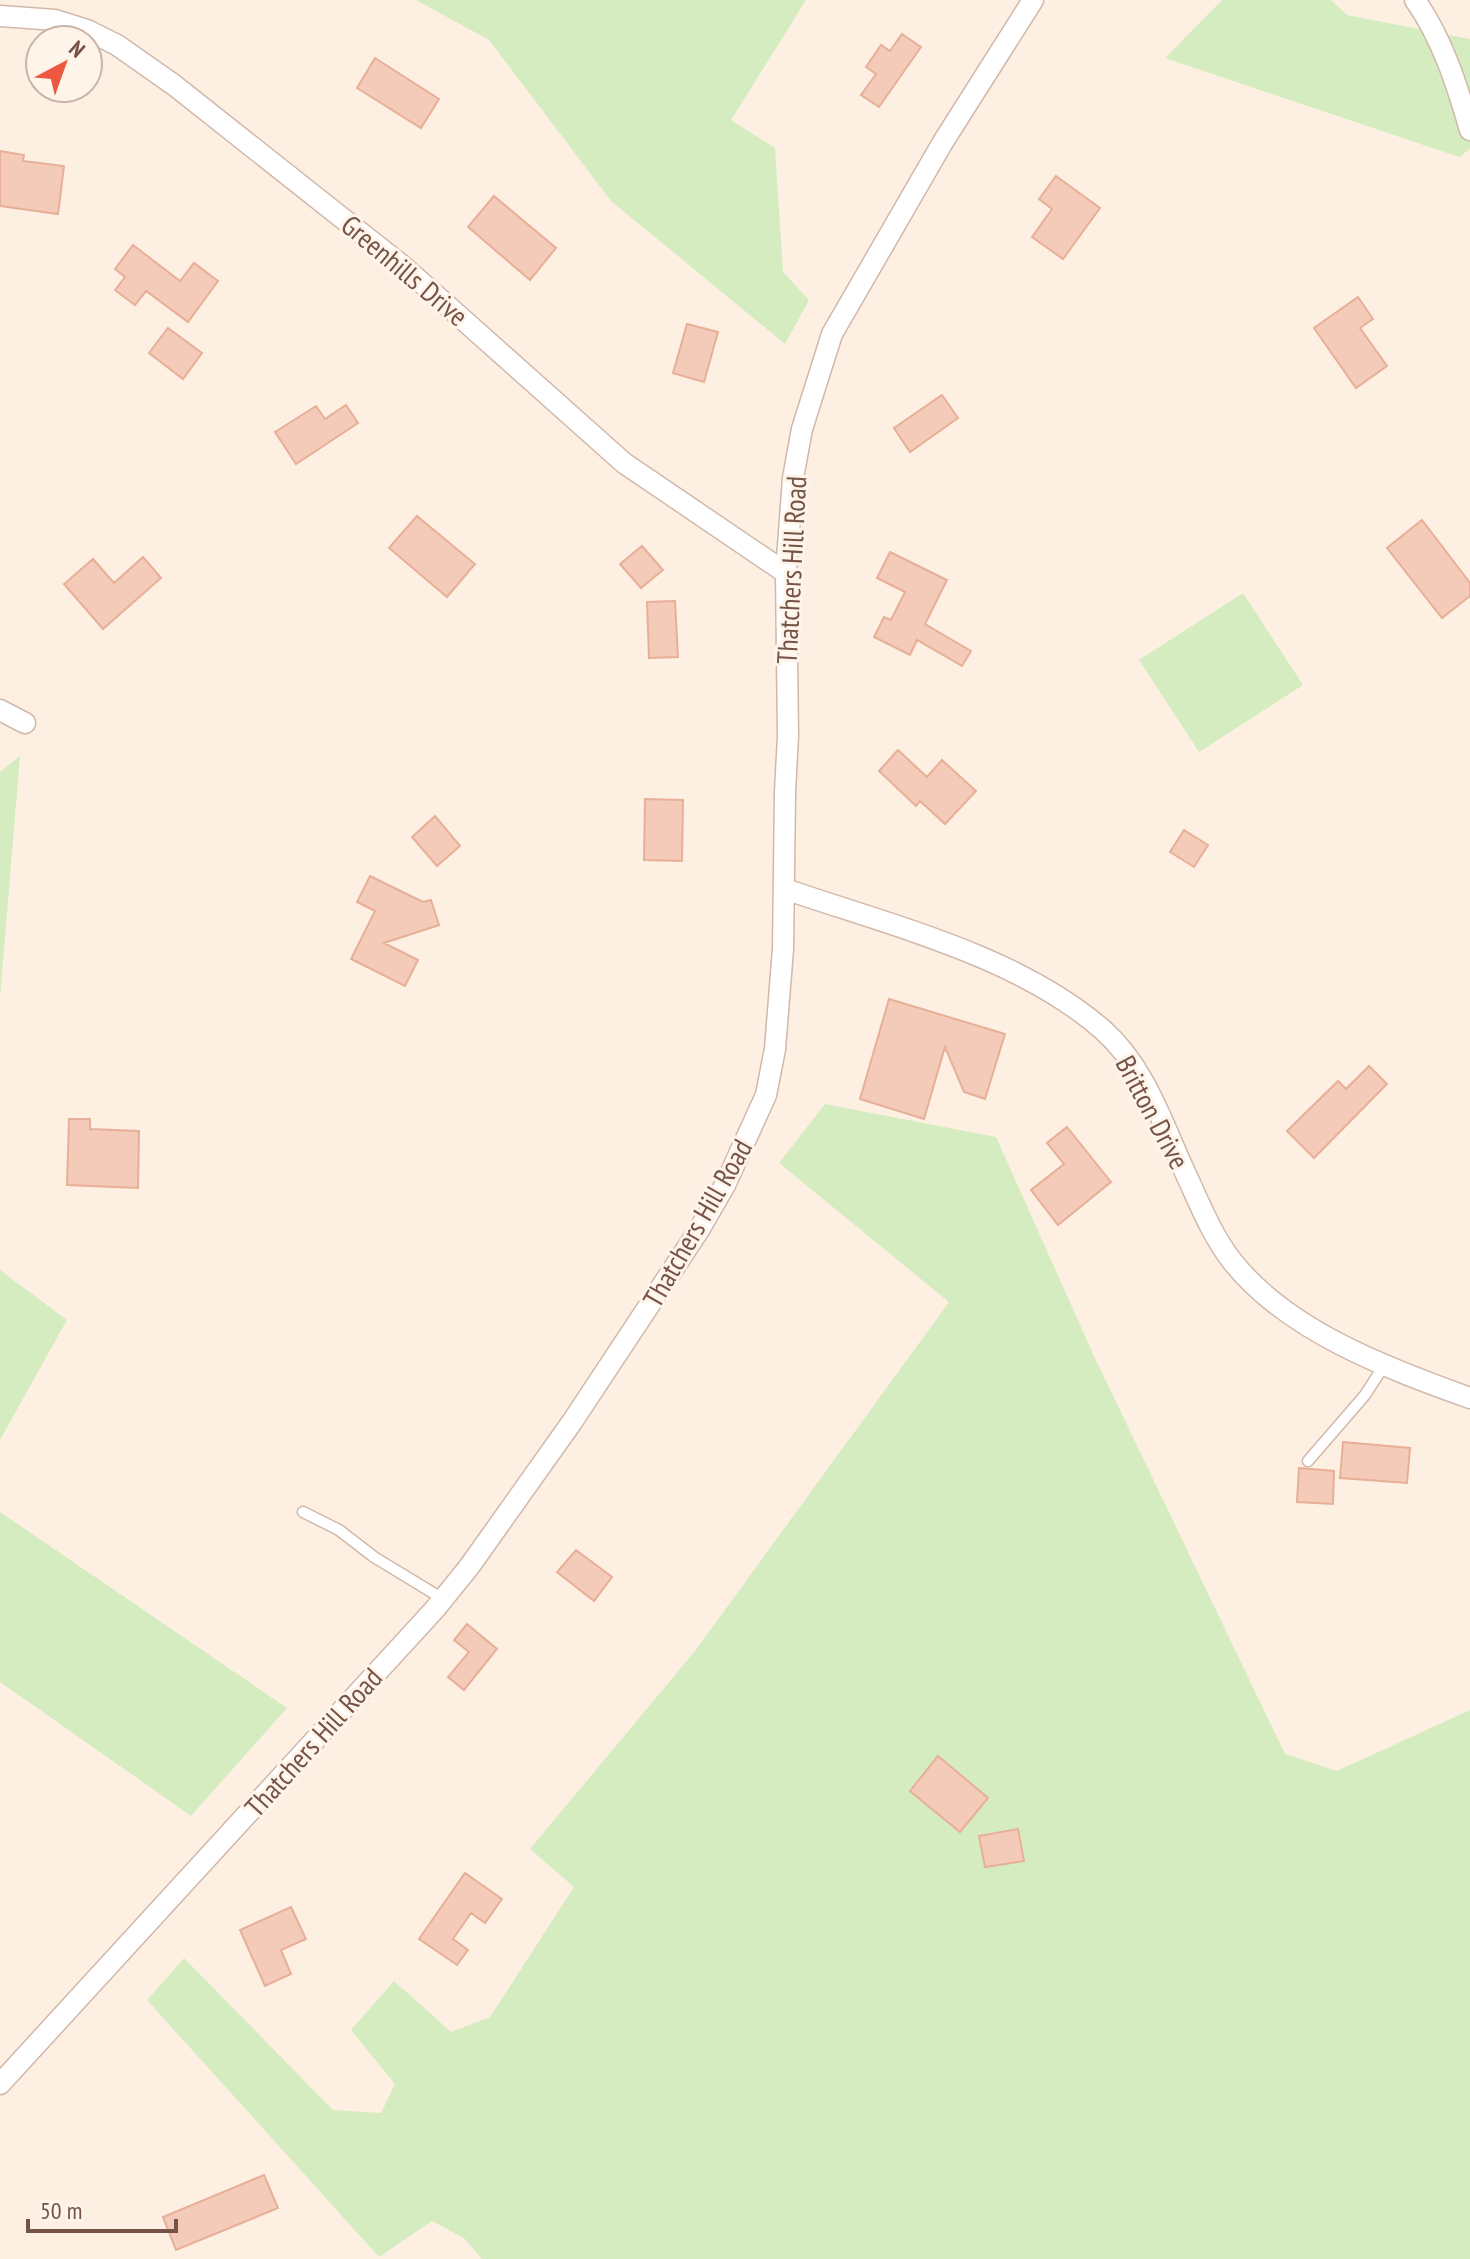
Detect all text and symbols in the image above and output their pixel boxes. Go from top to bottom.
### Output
north arrow [24,24,104,104]
text: N [63,34,91,63]
street label: Greenhills Drive [334,206,476,334]
street label: Thatchers Hill Road [768,475,814,665]
street label: Britton Drive [1108,1049,1198,1175]
street label: Thatchers Hill Road [634,1132,760,1314]
street label: Thatchers Hill Road [236,1660,390,1824]
scale bar [28,2183,176,2233]
text: 50 m [40,2195,82,2226]

